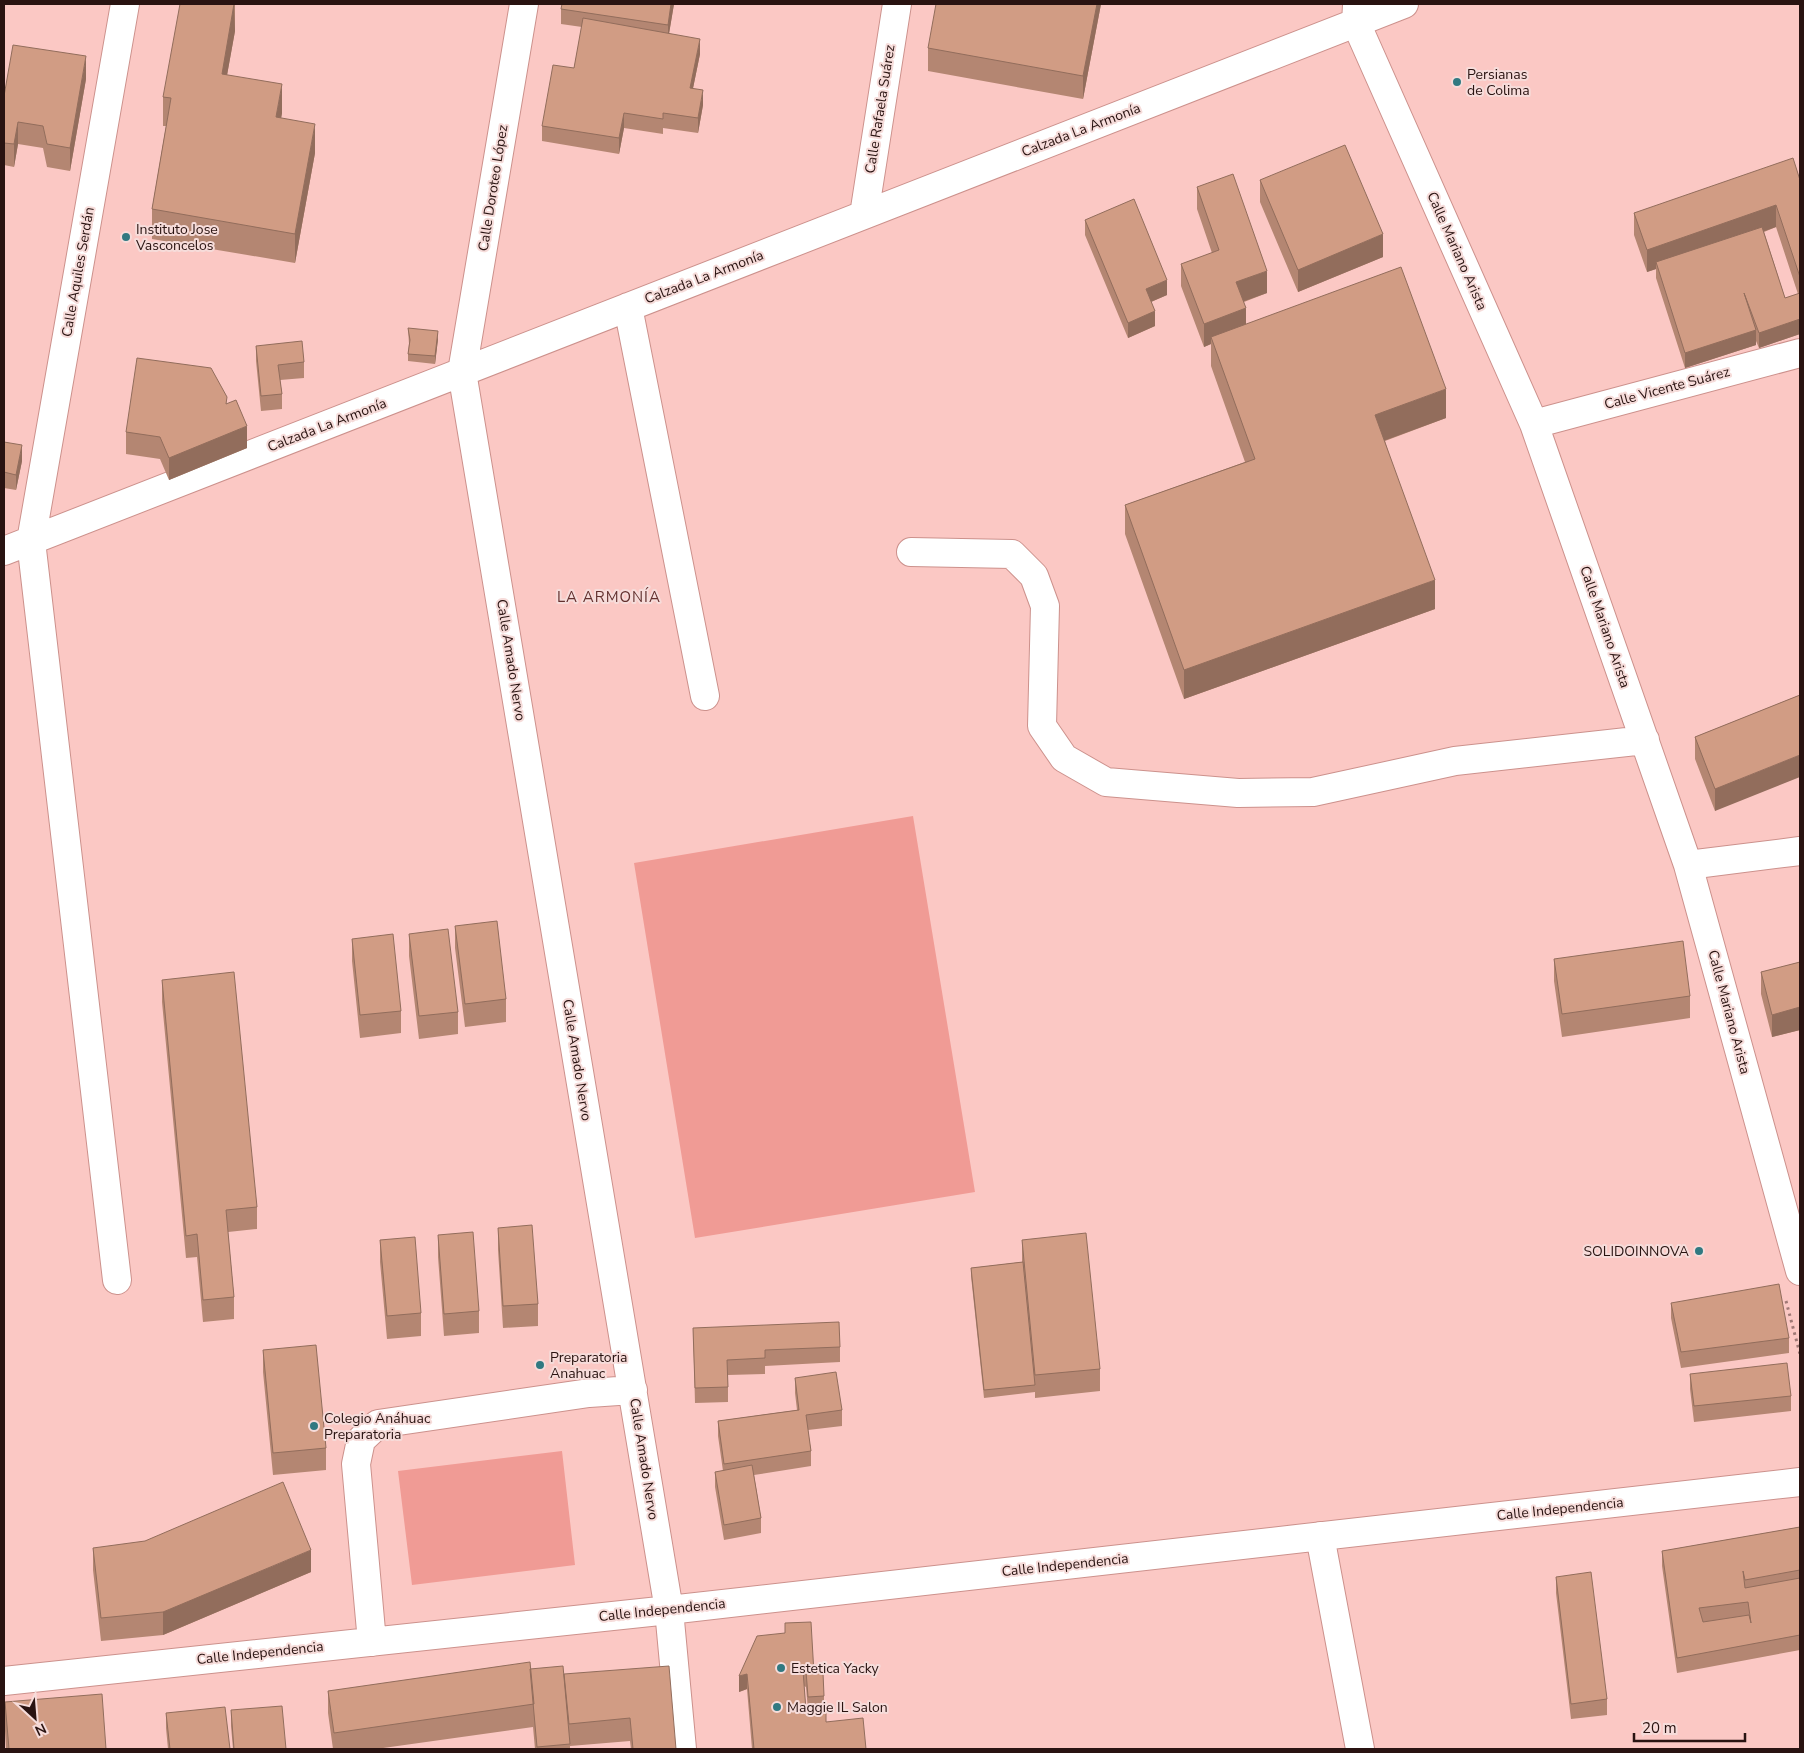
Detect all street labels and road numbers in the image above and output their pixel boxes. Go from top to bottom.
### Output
street label: Calle Rafaela Suárez [860,43,900,175]
street label: Calzada La Armonía [1019,99,1143,161]
street label: Calle Doroteo López [474,123,512,253]
street label: Calle Mariano Arista [1422,189,1492,313]
street label: Calle Aquiles Serdán [57,206,99,338]
street label: Calzada La Armonía [642,246,766,308]
street label: Calle Vicente Suárez [1602,362,1732,414]
street label: Calzada La Armonía [265,394,389,456]
street label: Calle Mariano Arista [1575,564,1635,690]
street label: Calle Amado Nervo [492,598,530,723]
street label: Calle Mariano Arista [1703,948,1755,1076]
street label: Calle Amado Nervo [558,998,596,1123]
street label: Calle Amado Nervo [625,1397,663,1522]
street label: Calle Independencia [1496,1493,1624,1525]
street label: Calle Independencia [1001,1549,1129,1581]
street label: Calle Independencia [598,1594,726,1626]
street label: Calle Independencia [196,1637,324,1669]

